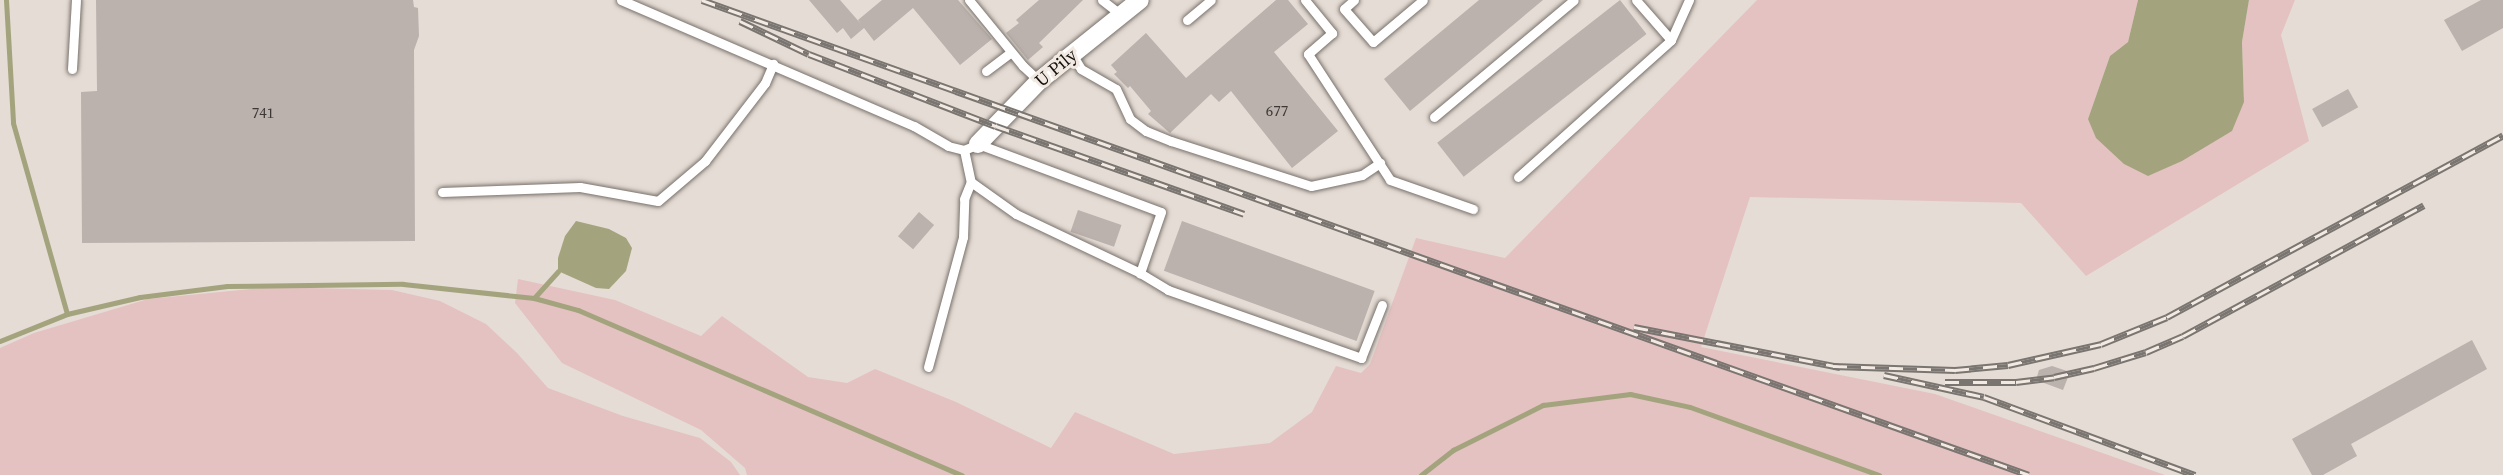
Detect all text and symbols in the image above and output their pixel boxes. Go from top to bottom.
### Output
street label: U Pily [1031,44,1081,92]
house number: 677 [1266,102,1288,120]
house number: 741 [252,104,274,122]

